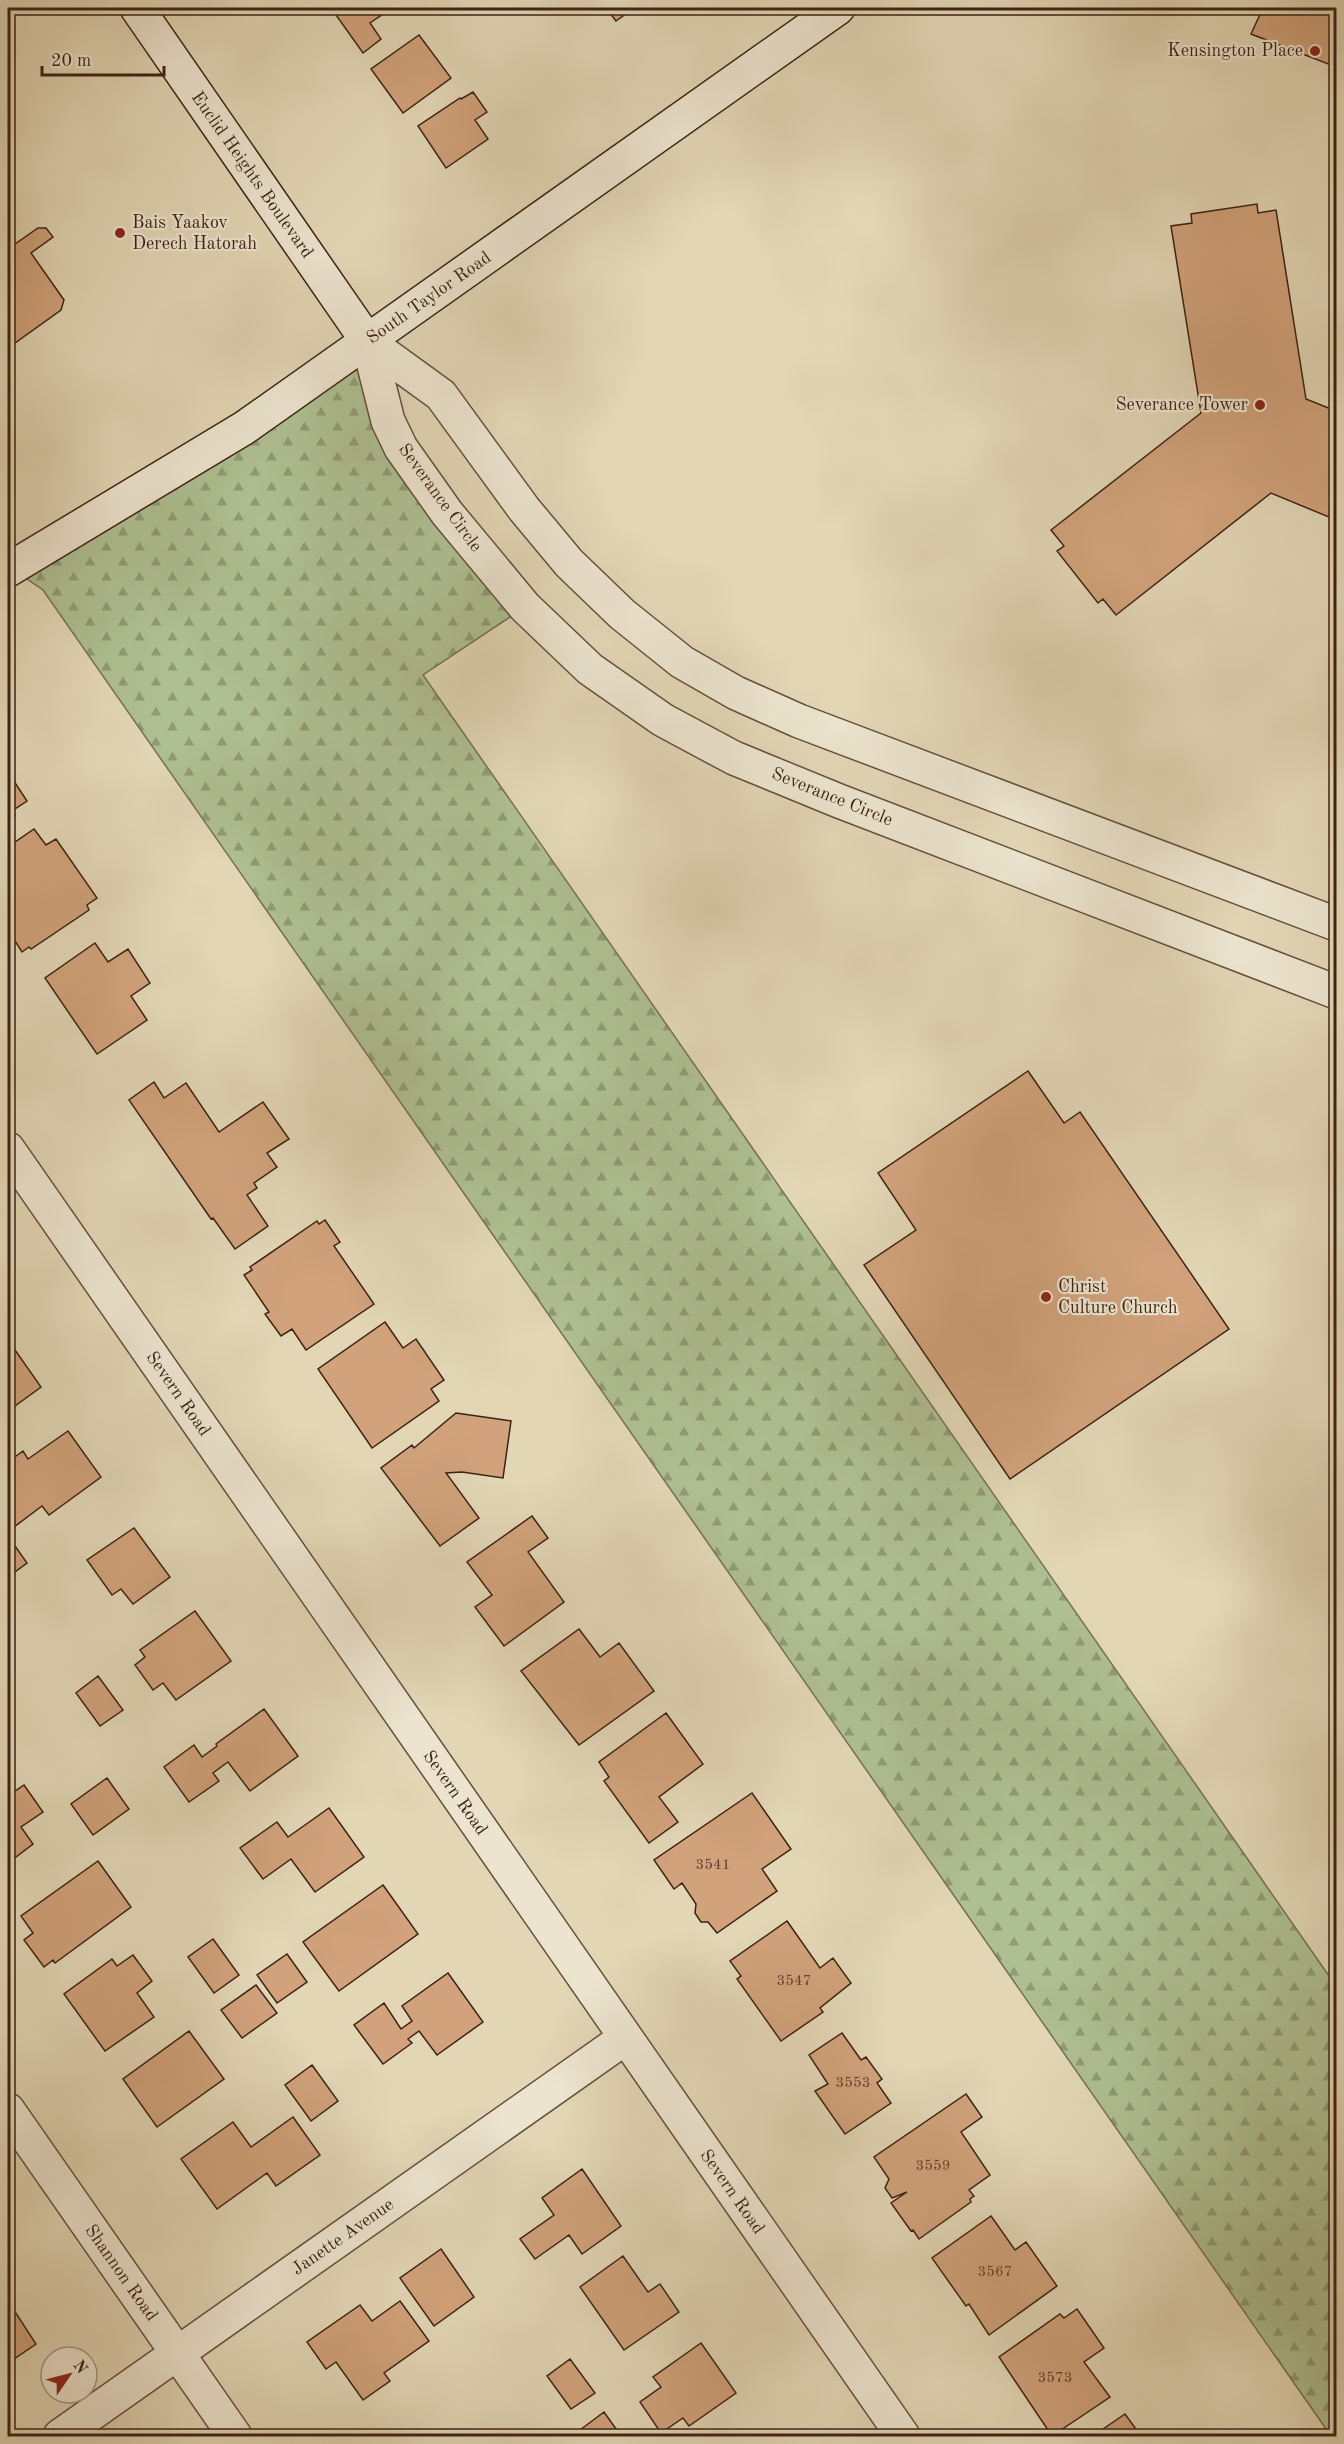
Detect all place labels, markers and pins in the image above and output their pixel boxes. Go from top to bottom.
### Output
place label: Kensington Place [1167,42,1303,60]
marker: Kensington Place [1308,44,1322,58]
place label: Bais Yaakov Derech Hatorah [132,214,257,253]
marker: Bais Yaakov Derech Hatorah [113,226,127,240]
place label: Severance Tower [1115,396,1249,414]
marker: Severance Tower [1253,398,1267,412]
place label: Christ Culture Church [1058,1278,1178,1317]
marker: Christ Culture Church [1039,1290,1053,1304]

